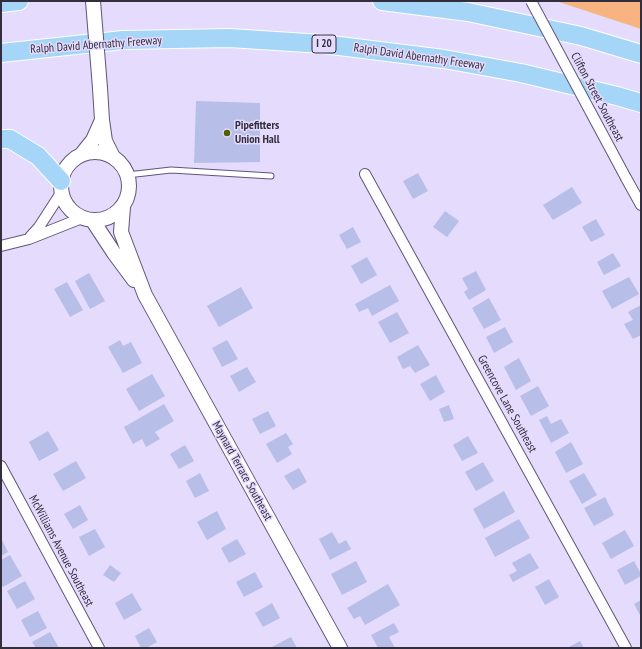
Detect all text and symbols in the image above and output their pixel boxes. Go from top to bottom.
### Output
street label: Ralph David Abernathy Freeway [30,33,162,57]
road number: I 20 [312,35,336,53]
street label: Ralph David Abernathy Freeway [353,41,485,73]
street label: Clifton Street Southeast [567,50,627,144]
place label: Pipefitters Union Hall [235,119,280,147]
marker: Pipefitters Union Hall [222,128,232,138]
street label: Greencove Lane Southeast [474,353,540,455]
street label: Maynard Terrace Southeast [209,419,275,523]
street label: McWilliams Avenue Southeast [26,493,96,609]

